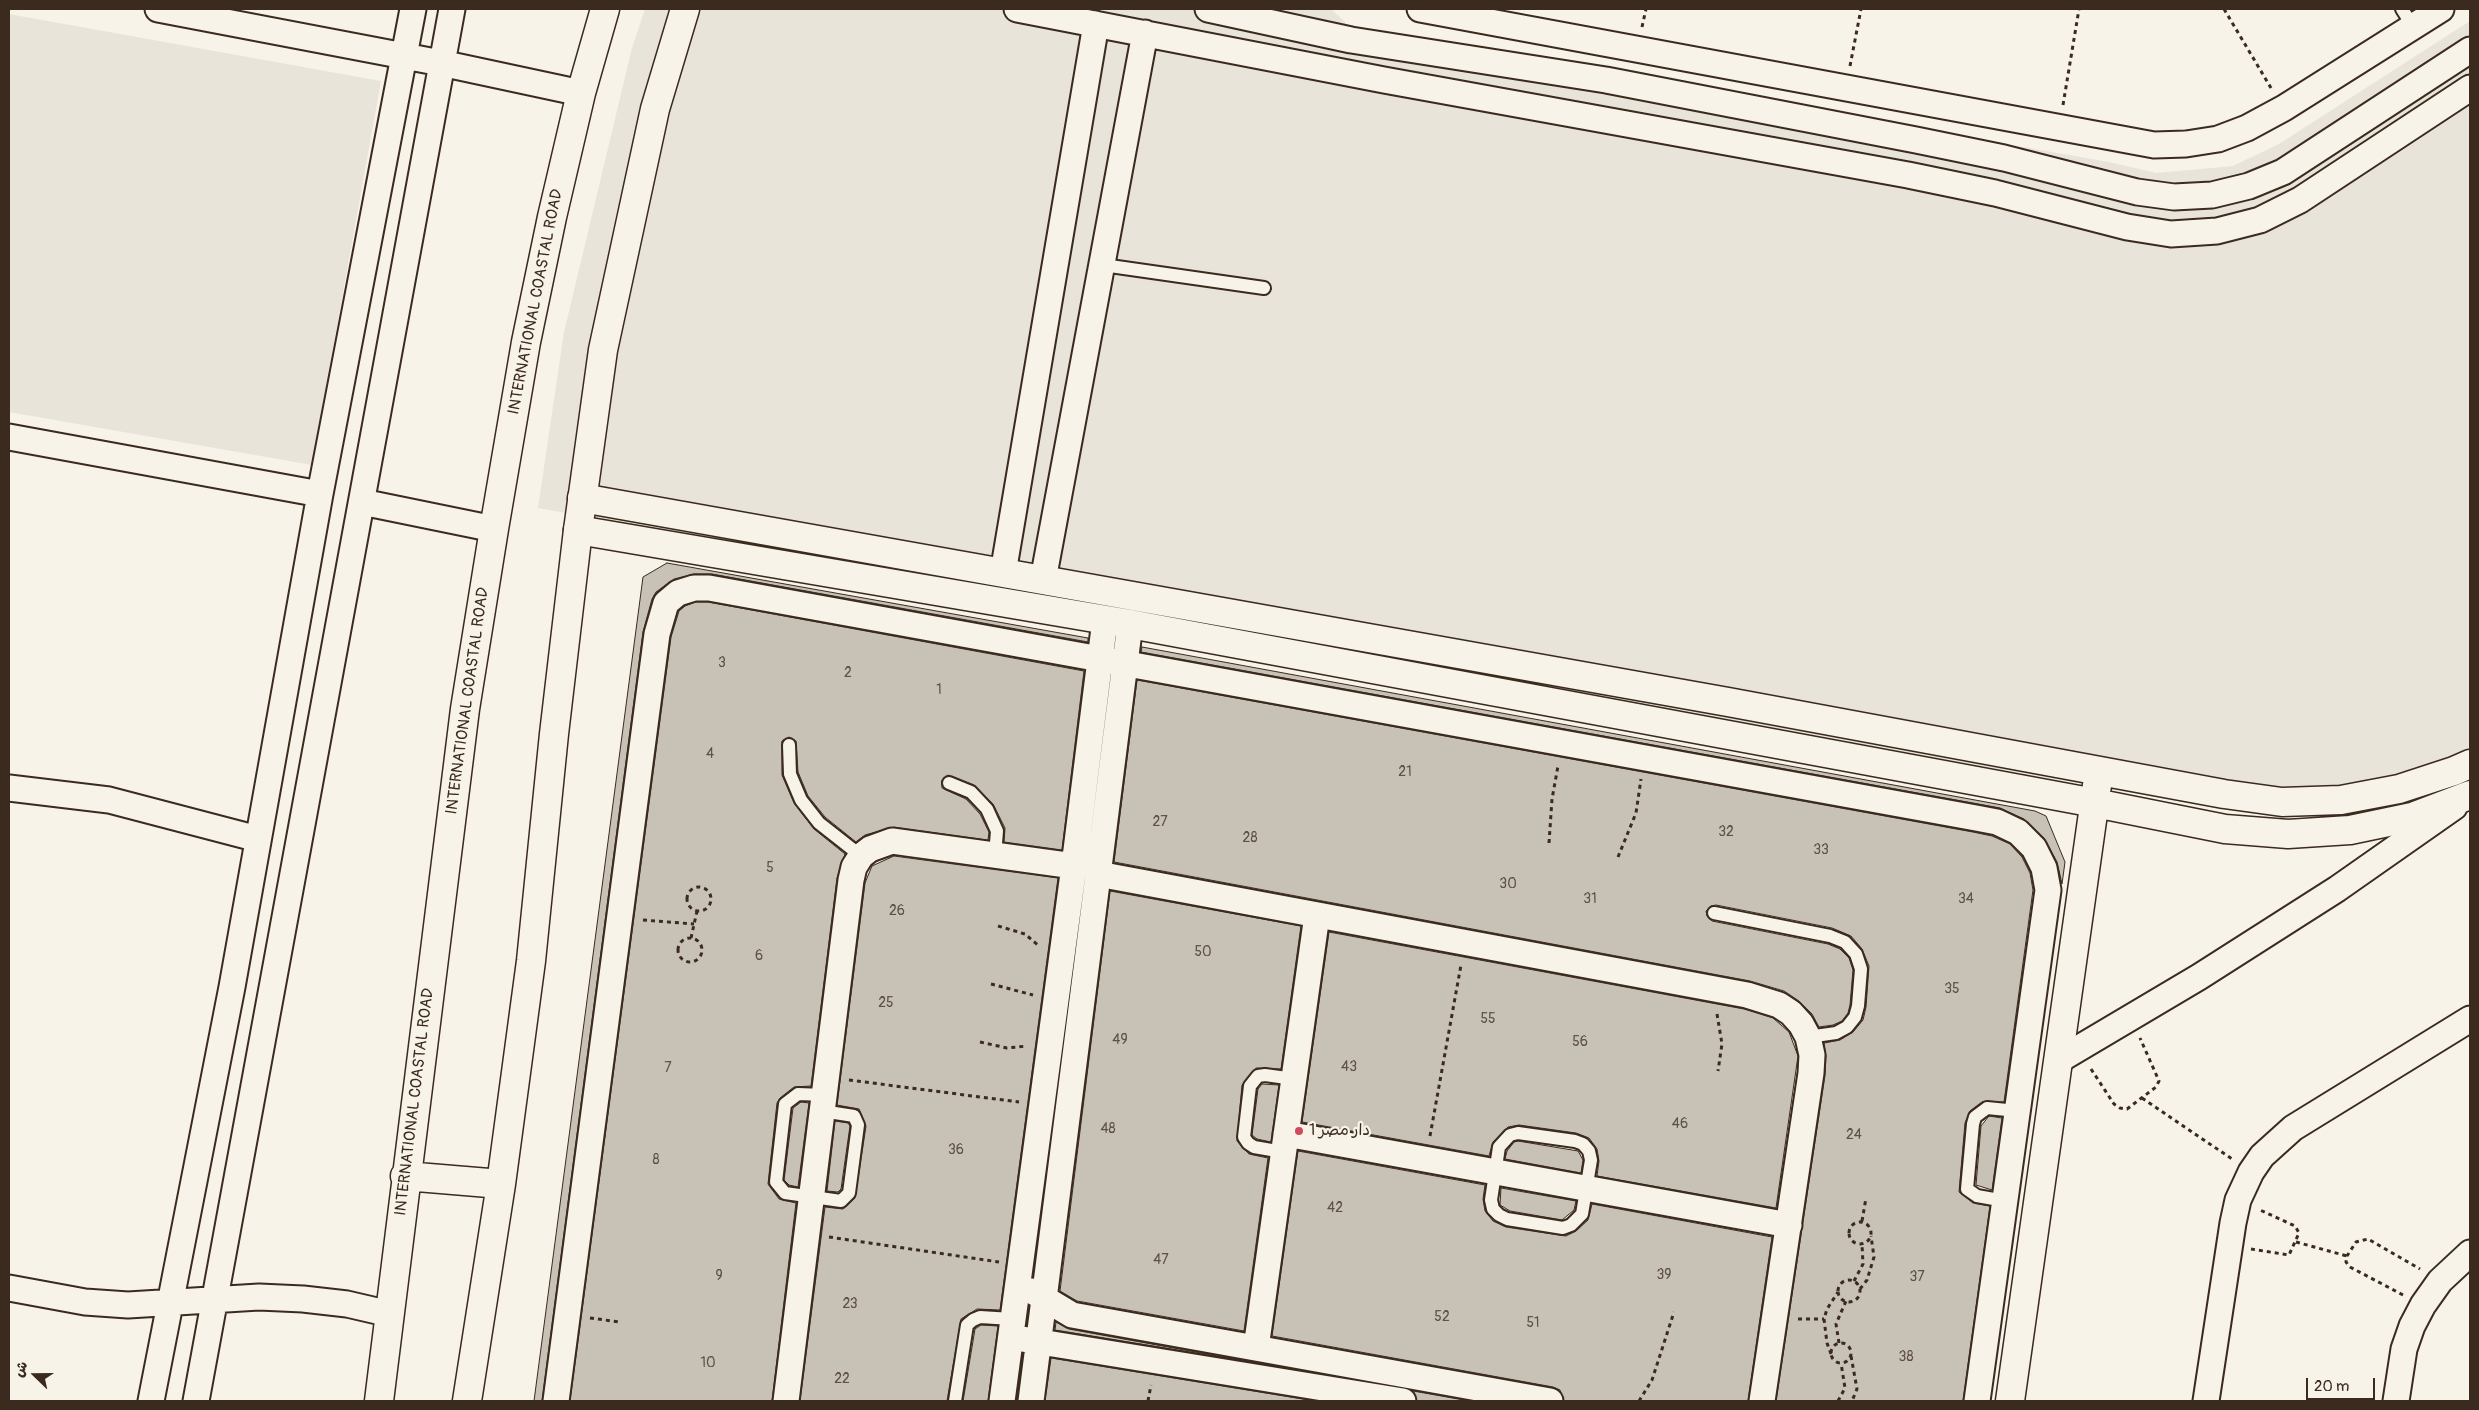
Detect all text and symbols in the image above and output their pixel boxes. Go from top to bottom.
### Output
street label: INTERNATIONAL COASTAL ROAD [505,188,567,416]
street label: INTERNATIONAL COASTAL ROAD [443,586,493,816]
house number: 3 [718,655,726,671]
house number: 2 [844,665,852,681]
house number: 1 [936,682,942,698]
house number: 4 [706,746,714,762]
house number: 21 [1398,764,1412,780]
house number: 27 [1152,814,1168,830]
house number: 32 [1718,824,1734,840]
house number: 28 [1243,830,1257,846]
house number: 33 [1813,842,1829,858]
house number: 5 [766,860,774,876]
house number: 30 [1499,876,1517,892]
house number: 31 [1583,891,1597,907]
house number: 34 [1958,891,1974,907]
house number: 26 [889,903,905,919]
house number: 50 [1194,944,1212,960]
house number: 6 [755,948,763,964]
house number: 35 [1944,981,1960,997]
street label: INTERNATIONAL COASTAL ROAD [392,987,438,1217]
house number: 25 [878,995,894,1011]
house number: 55 [1480,1011,1496,1027]
house number: 49 [1112,1032,1128,1048]
house number: 56 [1572,1034,1588,1050]
house number: 43 [1341,1059,1357,1075]
house number: 7 [664,1060,672,1076]
house number: 46 [1672,1116,1688,1132]
house number: 48 [1100,1121,1116,1137]
place label: دار مصر 1 [1309,1121,1370,1141]
marker: دار مصر 1 [1293,1125,1305,1137]
house number: 24 [1846,1127,1862,1143]
house number: 36 [948,1142,964,1158]
house number: 8 [652,1152,660,1168]
house number: 42 [1327,1200,1343,1216]
house number: 47 [1153,1252,1169,1268]
house number: 39 [1656,1267,1672,1283]
house number: 9 [715,1268,723,1284]
house number: 37 [1909,1269,1925,1285]
house number: 23 [842,1296,858,1312]
house number: 52 [1434,1309,1450,1325]
house number: 51 [1526,1315,1540,1331]
house number: 38 [1899,1349,1913,1365]
north arrow [10,1350,60,1400]
house number: 10 [700,1355,716,1371]
text: ش [10,1359,31,1380]
scale bar [2309,1368,2378,1400]
house number: 22 [834,1371,850,1387]
text: 20 m [2314,1377,2349,1396]

